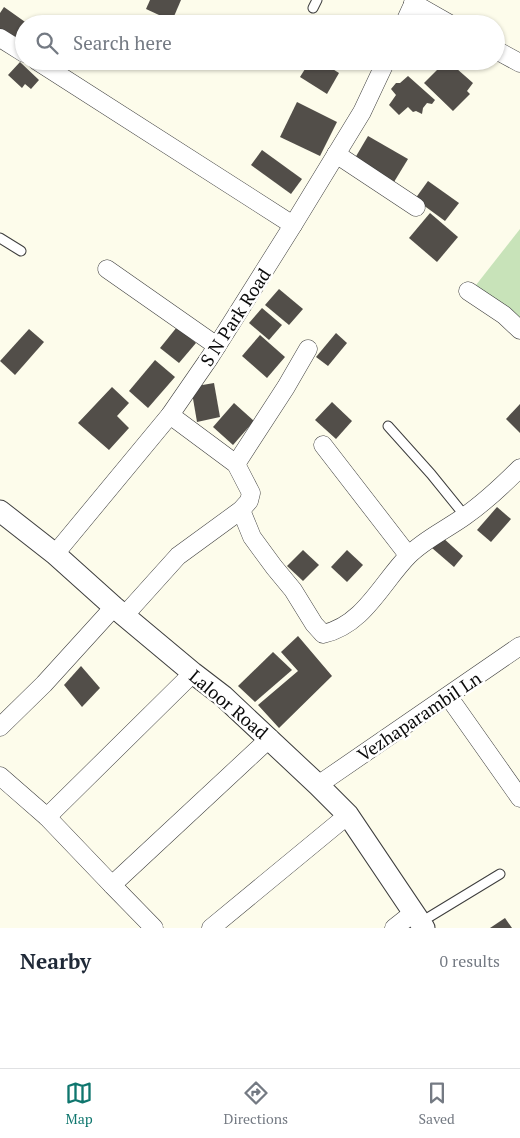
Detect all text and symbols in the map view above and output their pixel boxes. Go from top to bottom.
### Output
search box [15,15,505,70]
icon: search [33,29,61,57]
text: Search here [73,30,172,55]
street label: S N Park Road [194,263,276,371]
street label: Laloor Road [185,664,273,744]
street label: Vezhaparambil Ln [352,666,486,766]
text: Nearby [20,947,91,975]
text: 0 results [440,950,500,972]
tab: Map [65,1079,93,1128]
tab: Directions [224,1079,288,1128]
tab: Saved [419,1079,455,1128]

